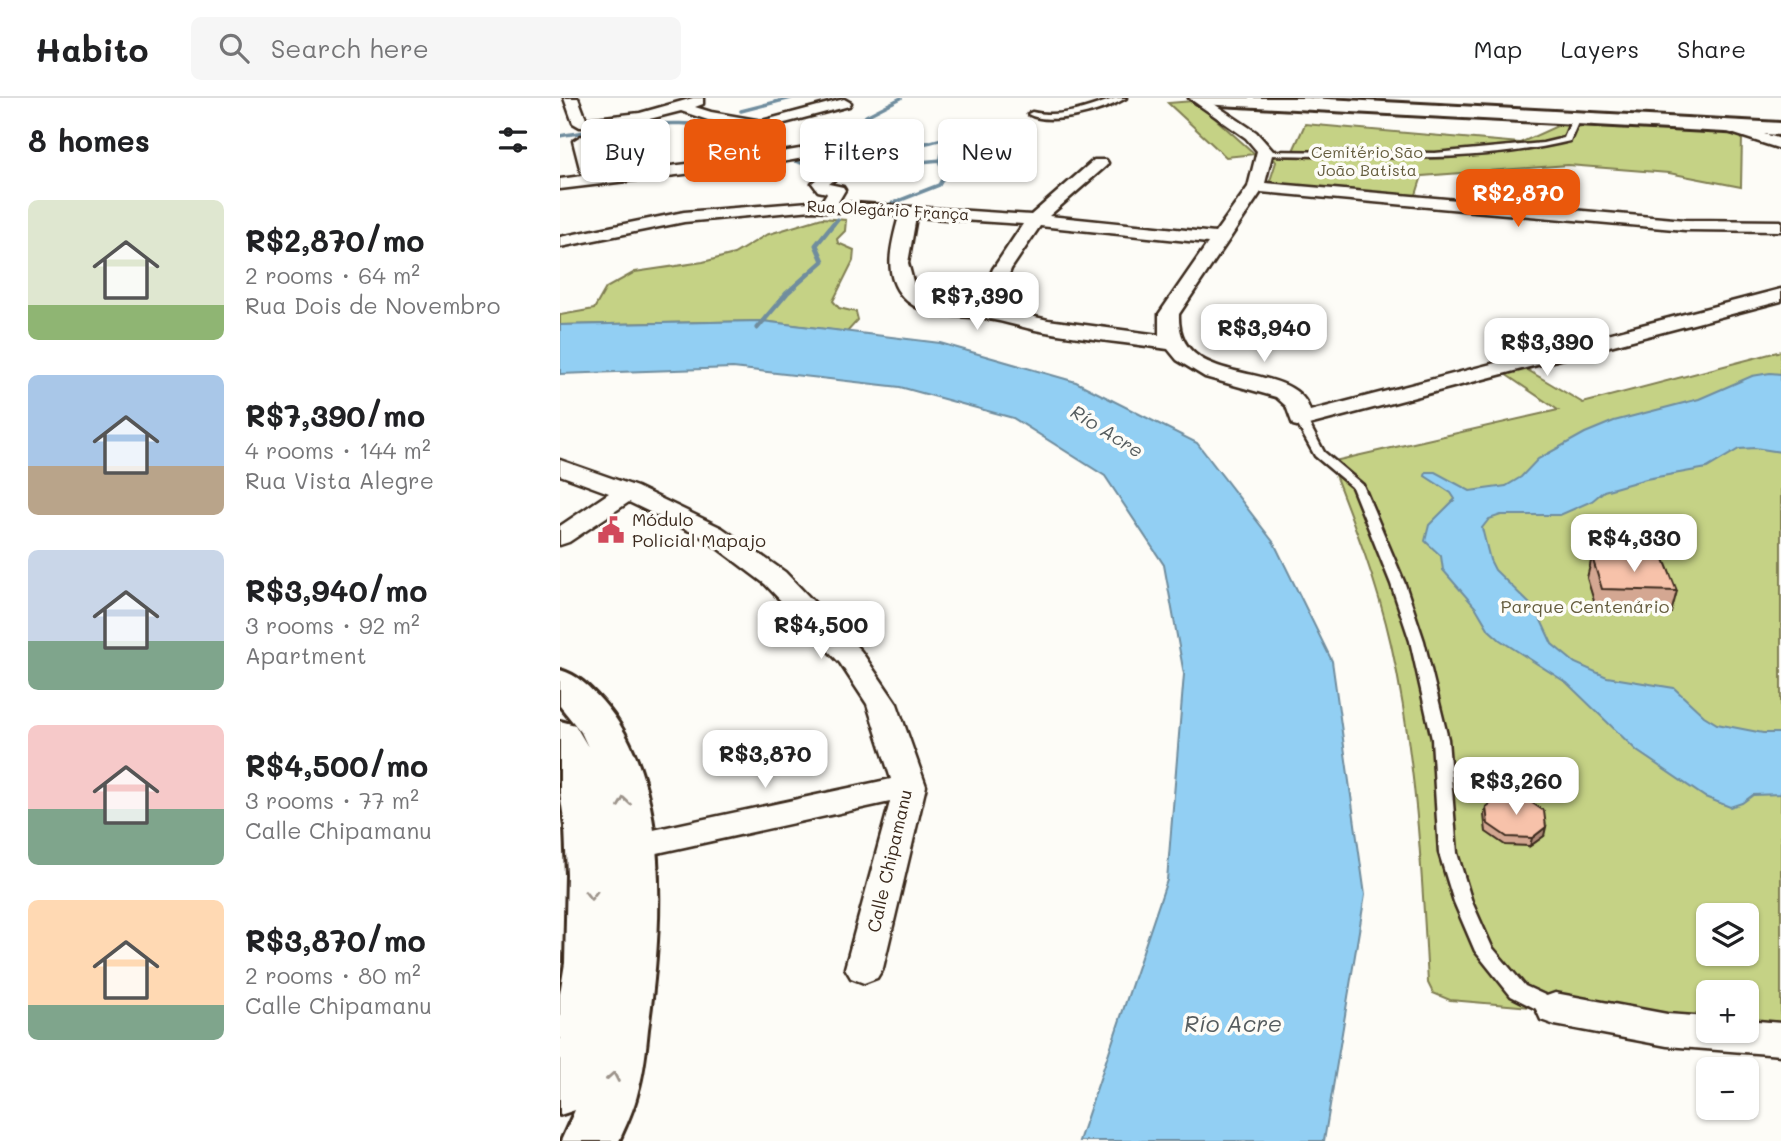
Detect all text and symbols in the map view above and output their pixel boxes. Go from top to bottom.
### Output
search box [191,17,681,80]
text: Habito [35,27,149,70]
icon: search [215,29,253,67]
text: Search here [271,31,429,65]
text: Map [1474,33,1522,64]
text: Layers [1560,33,1639,64]
text: Share [1677,33,1746,64]
chip: Buy [581,119,670,182]
chip: Rent [684,119,786,182]
chip: Filters [800,119,924,182]
chip: New [938,119,1037,182]
text: 8 homes [28,120,150,160]
icon: filters [494,121,532,159]
park label: Cemitério São João Batista [1311,141,1423,180]
pin: R$2,870 [1453,170,1583,229]
text: R$2,870 [1472,177,1564,207]
street label: Rua Olegário França [806,195,970,224]
text: R$2,870/mo [245,220,424,260]
icon: home [84,228,168,312]
text: 2 rooms · 64 m² [245,260,420,290]
pin: R$7,390 [912,272,1042,332]
text: R$7,390 [931,280,1023,310]
text: Rua Dois de Novembro [245,290,500,320]
pin: R$3,940 [1199,304,1329,364]
text: R$3,940 [1217,312,1311,342]
pin: R$3,390 [1482,318,1612,378]
text: R$3,390 [1500,326,1594,356]
text: R$7,390/mo [245,395,425,435]
water label: Río Acre [1066,398,1148,463]
icon: home [84,403,168,487]
text: 4 rooms · 144 m² [245,435,431,465]
text: Rua Vista Alegre [245,465,434,495]
place label: Módulo Policial Mapajo [632,507,766,552]
pin: R$4,330 [1569,514,1699,574]
public building icon: Módulo Policial Mapajo [596,515,626,545]
text: R$4,330 [1587,522,1681,552]
text: R$3,940/mo [245,570,427,610]
icon: home [84,578,168,662]
park label: Parque Centenário [1501,594,1670,618]
pin: R$4,500 [756,602,886,661]
text: R$4,500 [774,609,868,639]
text: 3 rooms · 92 m² [245,610,420,640]
text: Apartment [245,640,367,670]
pin: R$3,870 [700,730,830,790]
text: R$3,870 [719,738,811,768]
text: R$4,500/mo [245,745,428,785]
icon: home [84,753,168,837]
pin: R$3,260 [1451,758,1581,817]
text: R$3,260 [1470,765,1562,795]
text: 3 rooms · 77 m² [245,785,419,815]
street label: Calle Chipamanu [861,787,917,935]
one-way arrow [617,797,632,808]
text: Calle Chipamanu [245,815,432,845]
one-way arrow [583,891,599,901]
map controls [1696,903,1759,1120]
button: layers [1696,903,1759,966]
text: R$3,870/mo [245,920,426,960]
icon: home [84,928,168,1012]
text: 2 rooms · 80 m² [245,960,421,990]
button: + [1696,980,1759,1043]
text: Calle Chipamanu [245,990,432,1020]
water label: Río Acre [1184,1008,1282,1038]
button: − [1696,1057,1759,1120]
one-way arrow [605,1071,620,1083]

